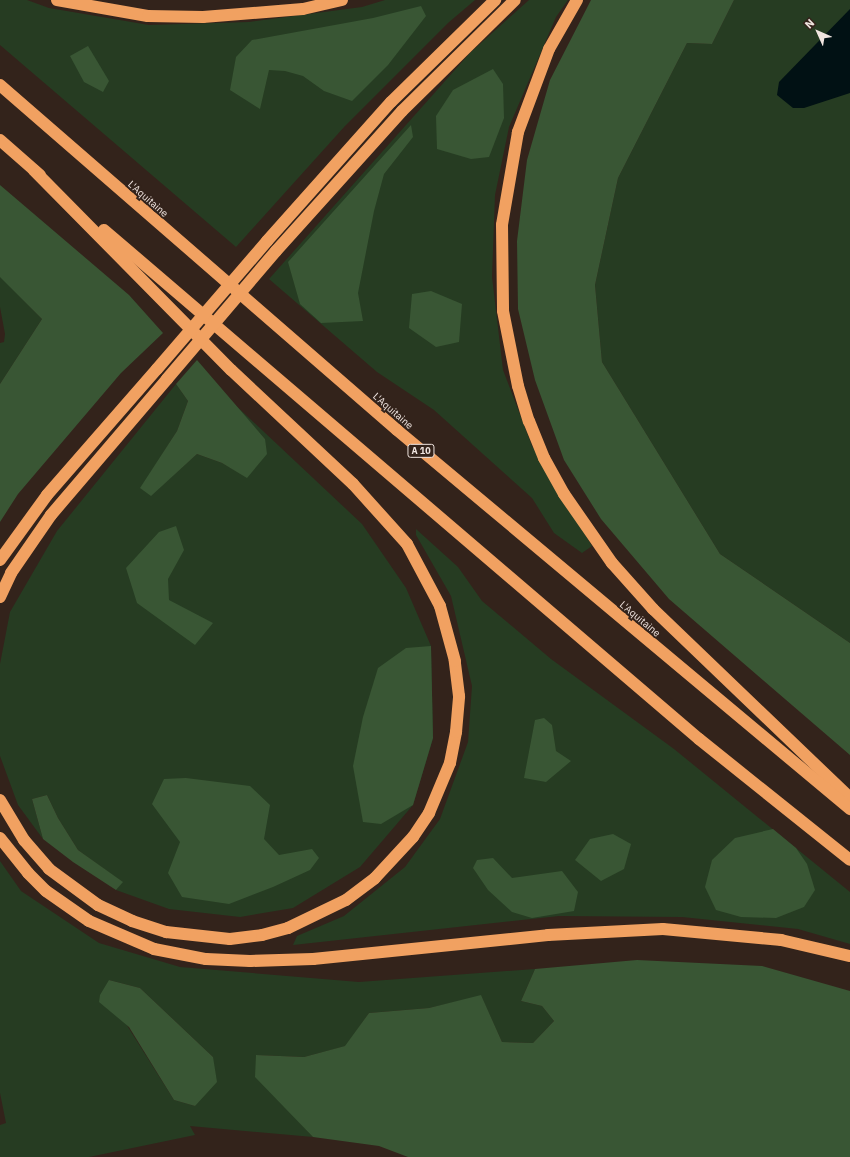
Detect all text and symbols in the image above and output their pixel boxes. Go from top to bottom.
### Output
north arrow [798,12,838,52]
text: N [802,16,817,31]
street label: L'Aquitaine [126,178,170,220]
street label: L'Aquitaine [371,390,415,432]
road number: A 10 [407,444,435,458]
street label: L'Aquitaine [617,599,663,639]

